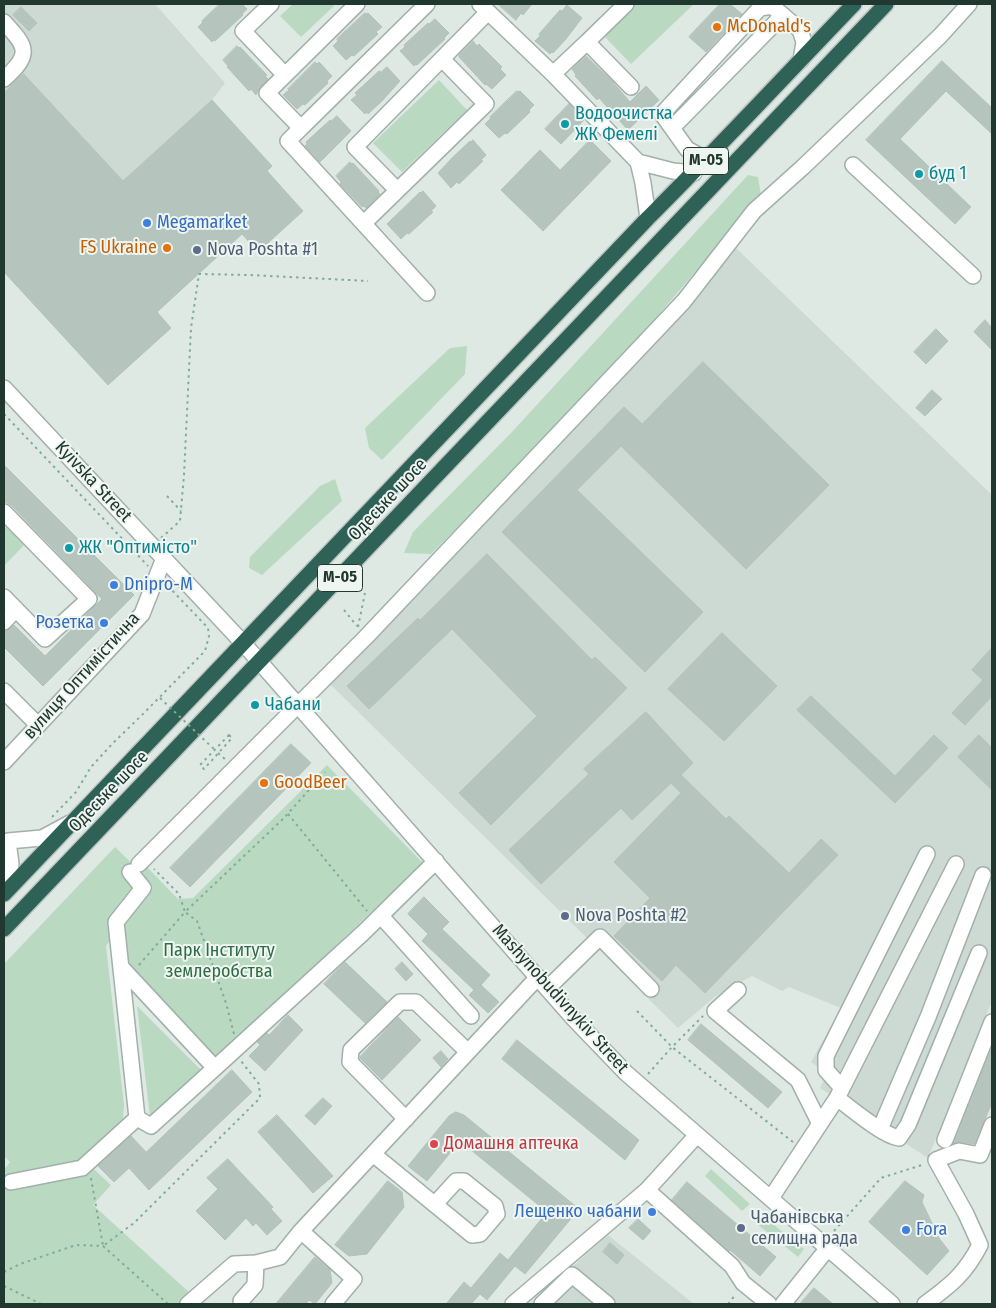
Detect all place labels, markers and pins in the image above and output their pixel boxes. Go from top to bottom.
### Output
place label: McDonald's [727,16,811,38]
marker: McDonald's [711,21,723,33]
place label: Водоочистка ЖК Фемелі [575,103,673,146]
marker: Водоочистка ЖК Фемелі [559,118,571,130]
place label: буд 1 [929,163,966,185]
marker: буд 1 [913,168,925,180]
place label: Megamarket [157,212,248,234]
marker: Megamarket [141,217,153,229]
place label: FS Ukraine [80,237,157,259]
place label: Nova Poshta #1 [207,239,318,261]
marker: FS Ukraine [161,242,173,254]
marker: Nova Poshta #1 [191,244,203,256]
place label: ЖК "Оптимісто" [79,537,197,559]
marker: ЖК "Оптимісто" [63,542,75,554]
place label: Dnipro-M [124,574,193,596]
marker: Dnipro-M [108,579,120,591]
place label: Розетка [35,612,94,634]
marker: Розетка [98,617,110,629]
place label: Чабани [265,694,321,716]
marker: Чабани [249,699,261,711]
place label: GoodBeer [274,772,347,794]
marker: GoodBeer [258,777,270,789]
place label: Nova Poshta #2 [575,905,687,927]
marker: Nova Poshta #2 [559,910,571,922]
place label: Домашня аптечка [444,1133,579,1155]
marker: Домашня аптечка [428,1138,440,1150]
place label: Лещенко чабани [514,1201,642,1223]
marker: Лещенко чабани [646,1206,658,1218]
place label: Чабанівська селищна рада [751,1207,858,1250]
place label: Fora [916,1219,947,1241]
marker: Чабанівська селищна рада [735,1222,747,1234]
marker: Fora [900,1224,912,1236]

